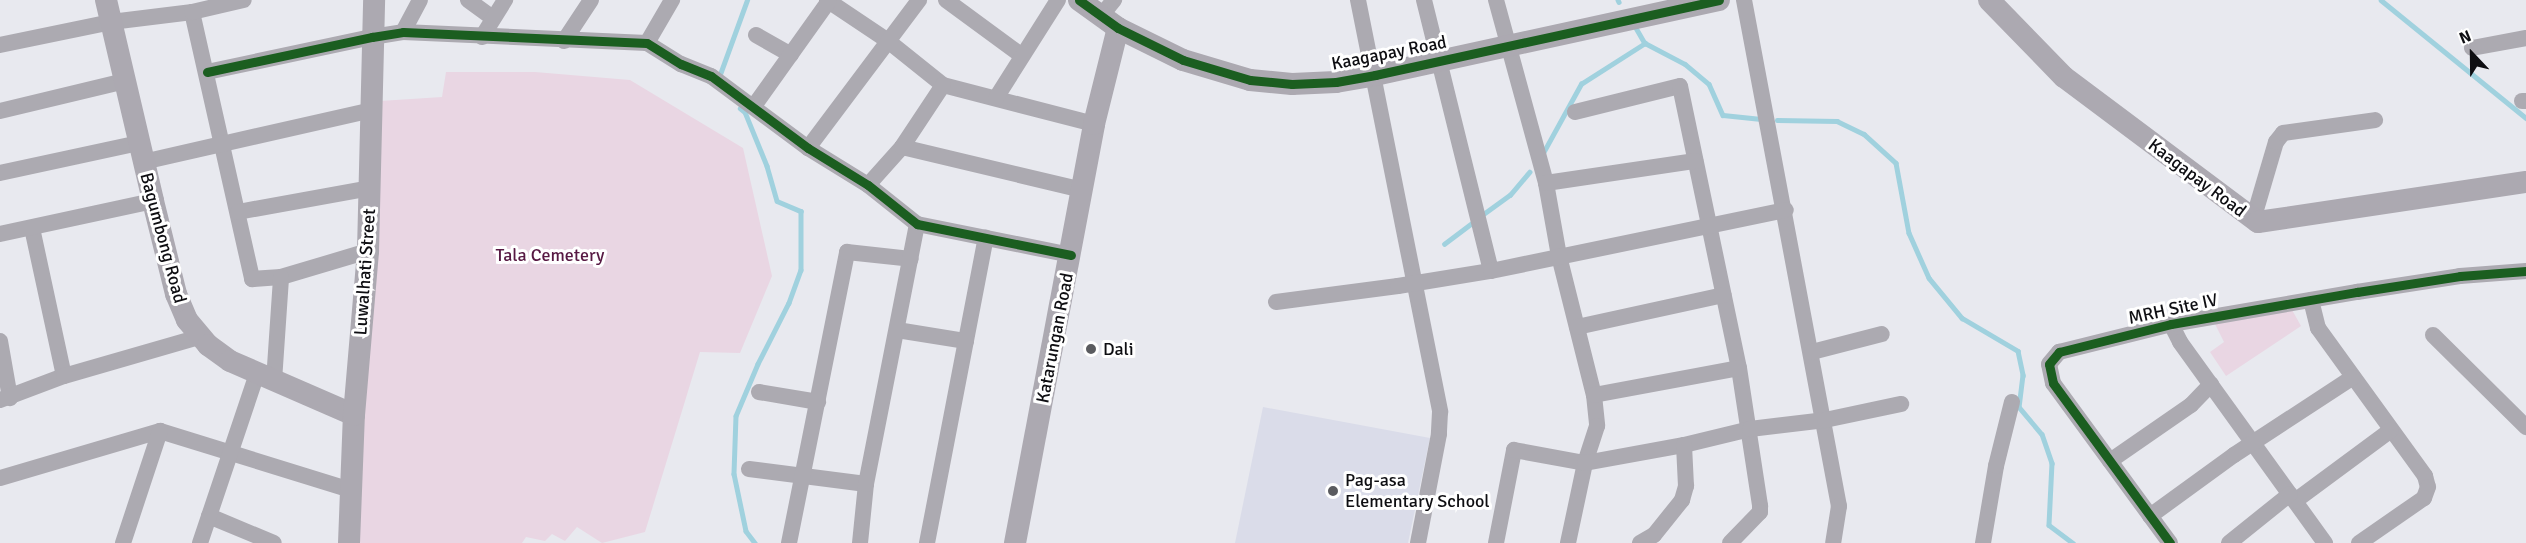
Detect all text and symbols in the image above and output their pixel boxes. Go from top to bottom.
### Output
north arrow [2442,24,2502,84]
text: N [2456,26,2474,49]
street label: Kaagapay Road [1330,31,1448,75]
street label: Kaagapay Road [2144,134,2250,222]
street label: Bagumbong Road [135,170,191,306]
street label: Luwalhati Street [350,208,380,336]
park label: Tala Cemetery [496,244,604,266]
street label: Katarungan Road [1032,271,1078,405]
street label: MRH Site IV [2126,289,2220,329]
place label: Dali [1103,338,1134,360]
marker: Dali [1084,342,1098,356]
place label: Pag-asa Elementary School [1345,470,1490,512]
marker: Pag-asa Elementary School [1326,484,1340,498]

